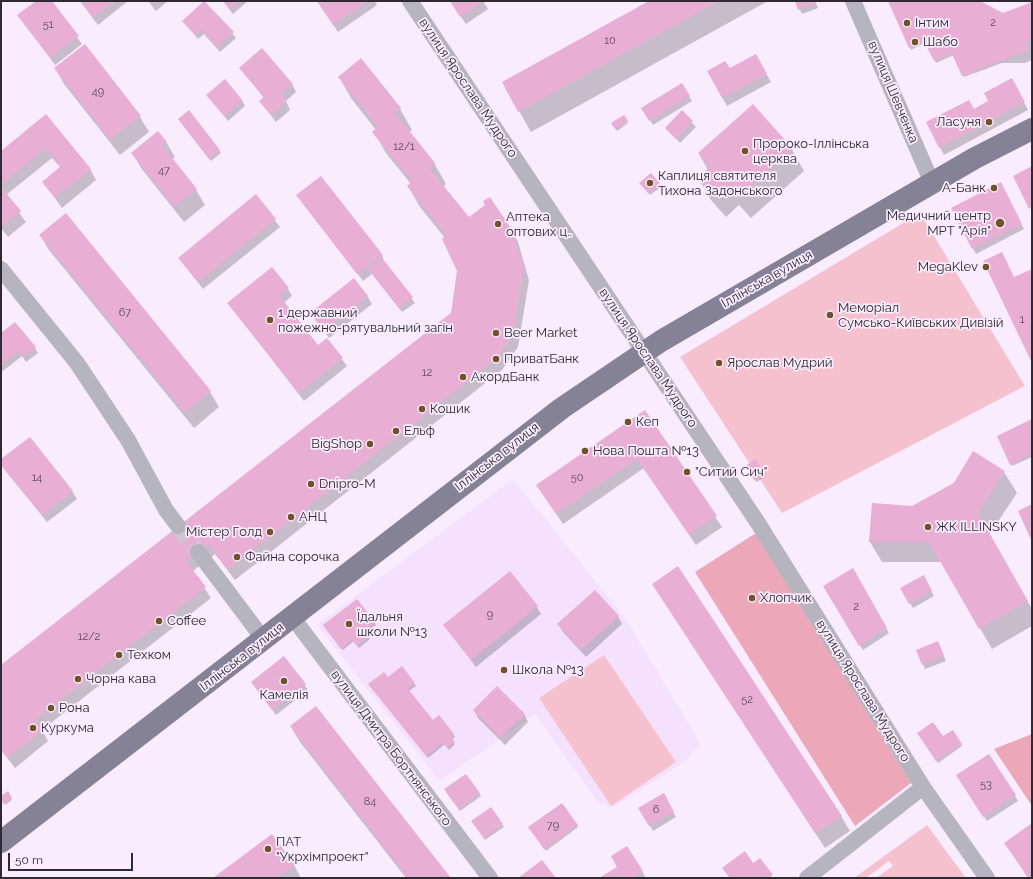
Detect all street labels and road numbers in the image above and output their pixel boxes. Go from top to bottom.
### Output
street label: вулиця Ярослава Мудрого [416,15,520,161]
street label: вулиця Шевченка [864,39,922,145]
street label: Іллінська вулиця [719,247,815,311]
street label: вулиця Ярослава Мудрого [596,285,700,431]
street label: Іллінська вулиця [452,419,542,495]
street label: вулиця Ярослава Мудрого [813,617,913,765]
street label: Іллінська вулиця [197,619,287,695]
street label: вулиця Дмитра Бортнянського [327,667,455,829]

